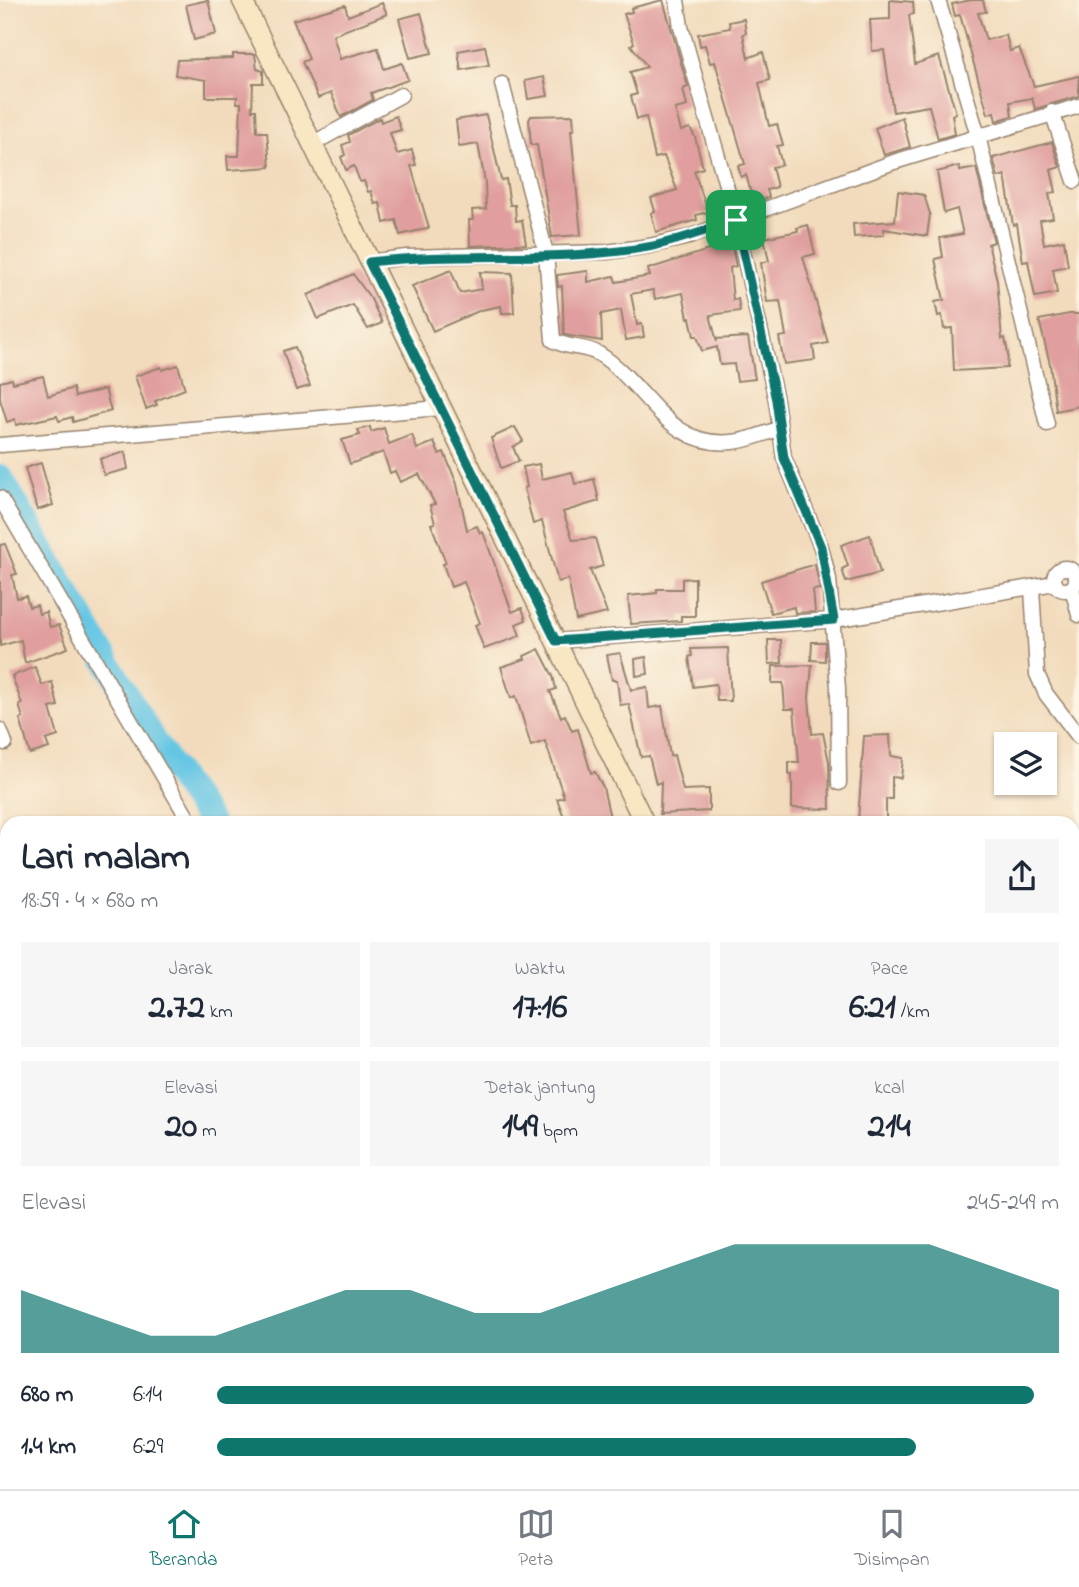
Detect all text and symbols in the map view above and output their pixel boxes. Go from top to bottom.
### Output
pin [706,190,766,250]
icon: arrive [717,201,755,239]
map controls [994,732,1057,795]
button: layers [994,732,1057,795]
text: Lari malam [21,831,190,887]
button: share [985,839,1059,913]
text: 18:59 · 4 × 680 m [21,885,158,918]
text: Jarak [169,956,213,983]
text: Waktu [515,956,565,983]
text: Pace [871,956,908,983]
text: 2.72 [149,983,205,1034]
text: 17:16 [512,983,568,1034]
text: 6:21 [849,983,896,1034]
text: km [205,999,233,1026]
text: /km [896,999,930,1026]
text: Elevasi [164,1075,218,1102]
text: Detak jantung [485,1075,595,1102]
text: kcal [874,1075,904,1102]
text: 20 [165,1102,197,1153]
text: 149 [502,1102,538,1153]
text: 214 [868,1102,911,1153]
text: m [197,1118,217,1145]
text: bpm [538,1118,578,1145]
text: Elevasi [21,1187,86,1220]
text: 245–249 m [967,1187,1059,1220]
text: 680 m [21,1379,73,1412]
text: 6:14 [133,1379,162,1412]
text: 1.4 km [21,1431,76,1464]
text: 6:29 [133,1431,163,1464]
tab: Beranda [150,1505,217,1574]
tab: Peta [517,1505,555,1574]
tab: Disimpan [854,1505,929,1574]

